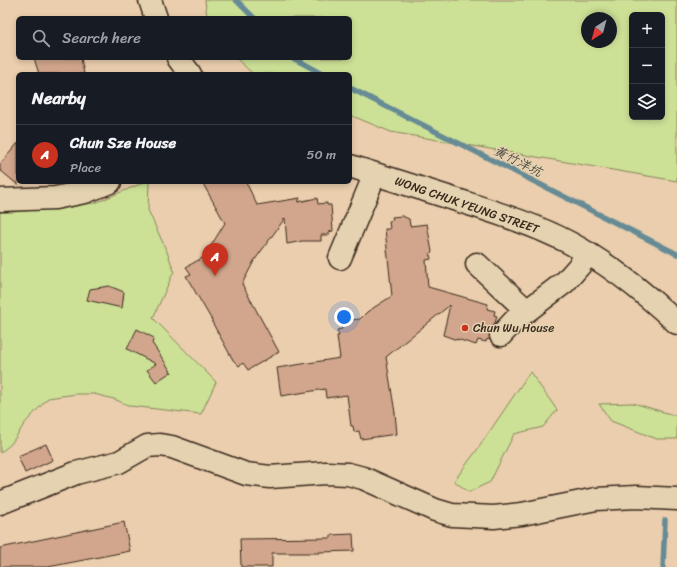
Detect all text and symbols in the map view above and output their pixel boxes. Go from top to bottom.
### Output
north arrow [581,12,617,48]
map controls [629,12,665,120]
button: + [629,12,665,48]
search box [16,16,352,60]
text: Search here [62,25,141,51]
icon: search [30,27,52,49]
button: − [629,48,665,84]
text: Nearby [32,83,86,113]
button: layers [629,84,665,120]
text: Chun Sze House [70,130,176,156]
water label: 黃竹洋坑 [490,139,548,184]
text: A [41,143,49,166]
text: 50 m [306,143,336,166]
text: Place [70,156,101,179]
street label: WONG CHUK YEUNG STREET [392,170,543,241]
pin: A [202,243,228,276]
your location [334,307,354,327]
place label: Chun Wu House [473,317,554,339]
marker: Chun Wu House [460,323,470,333]

